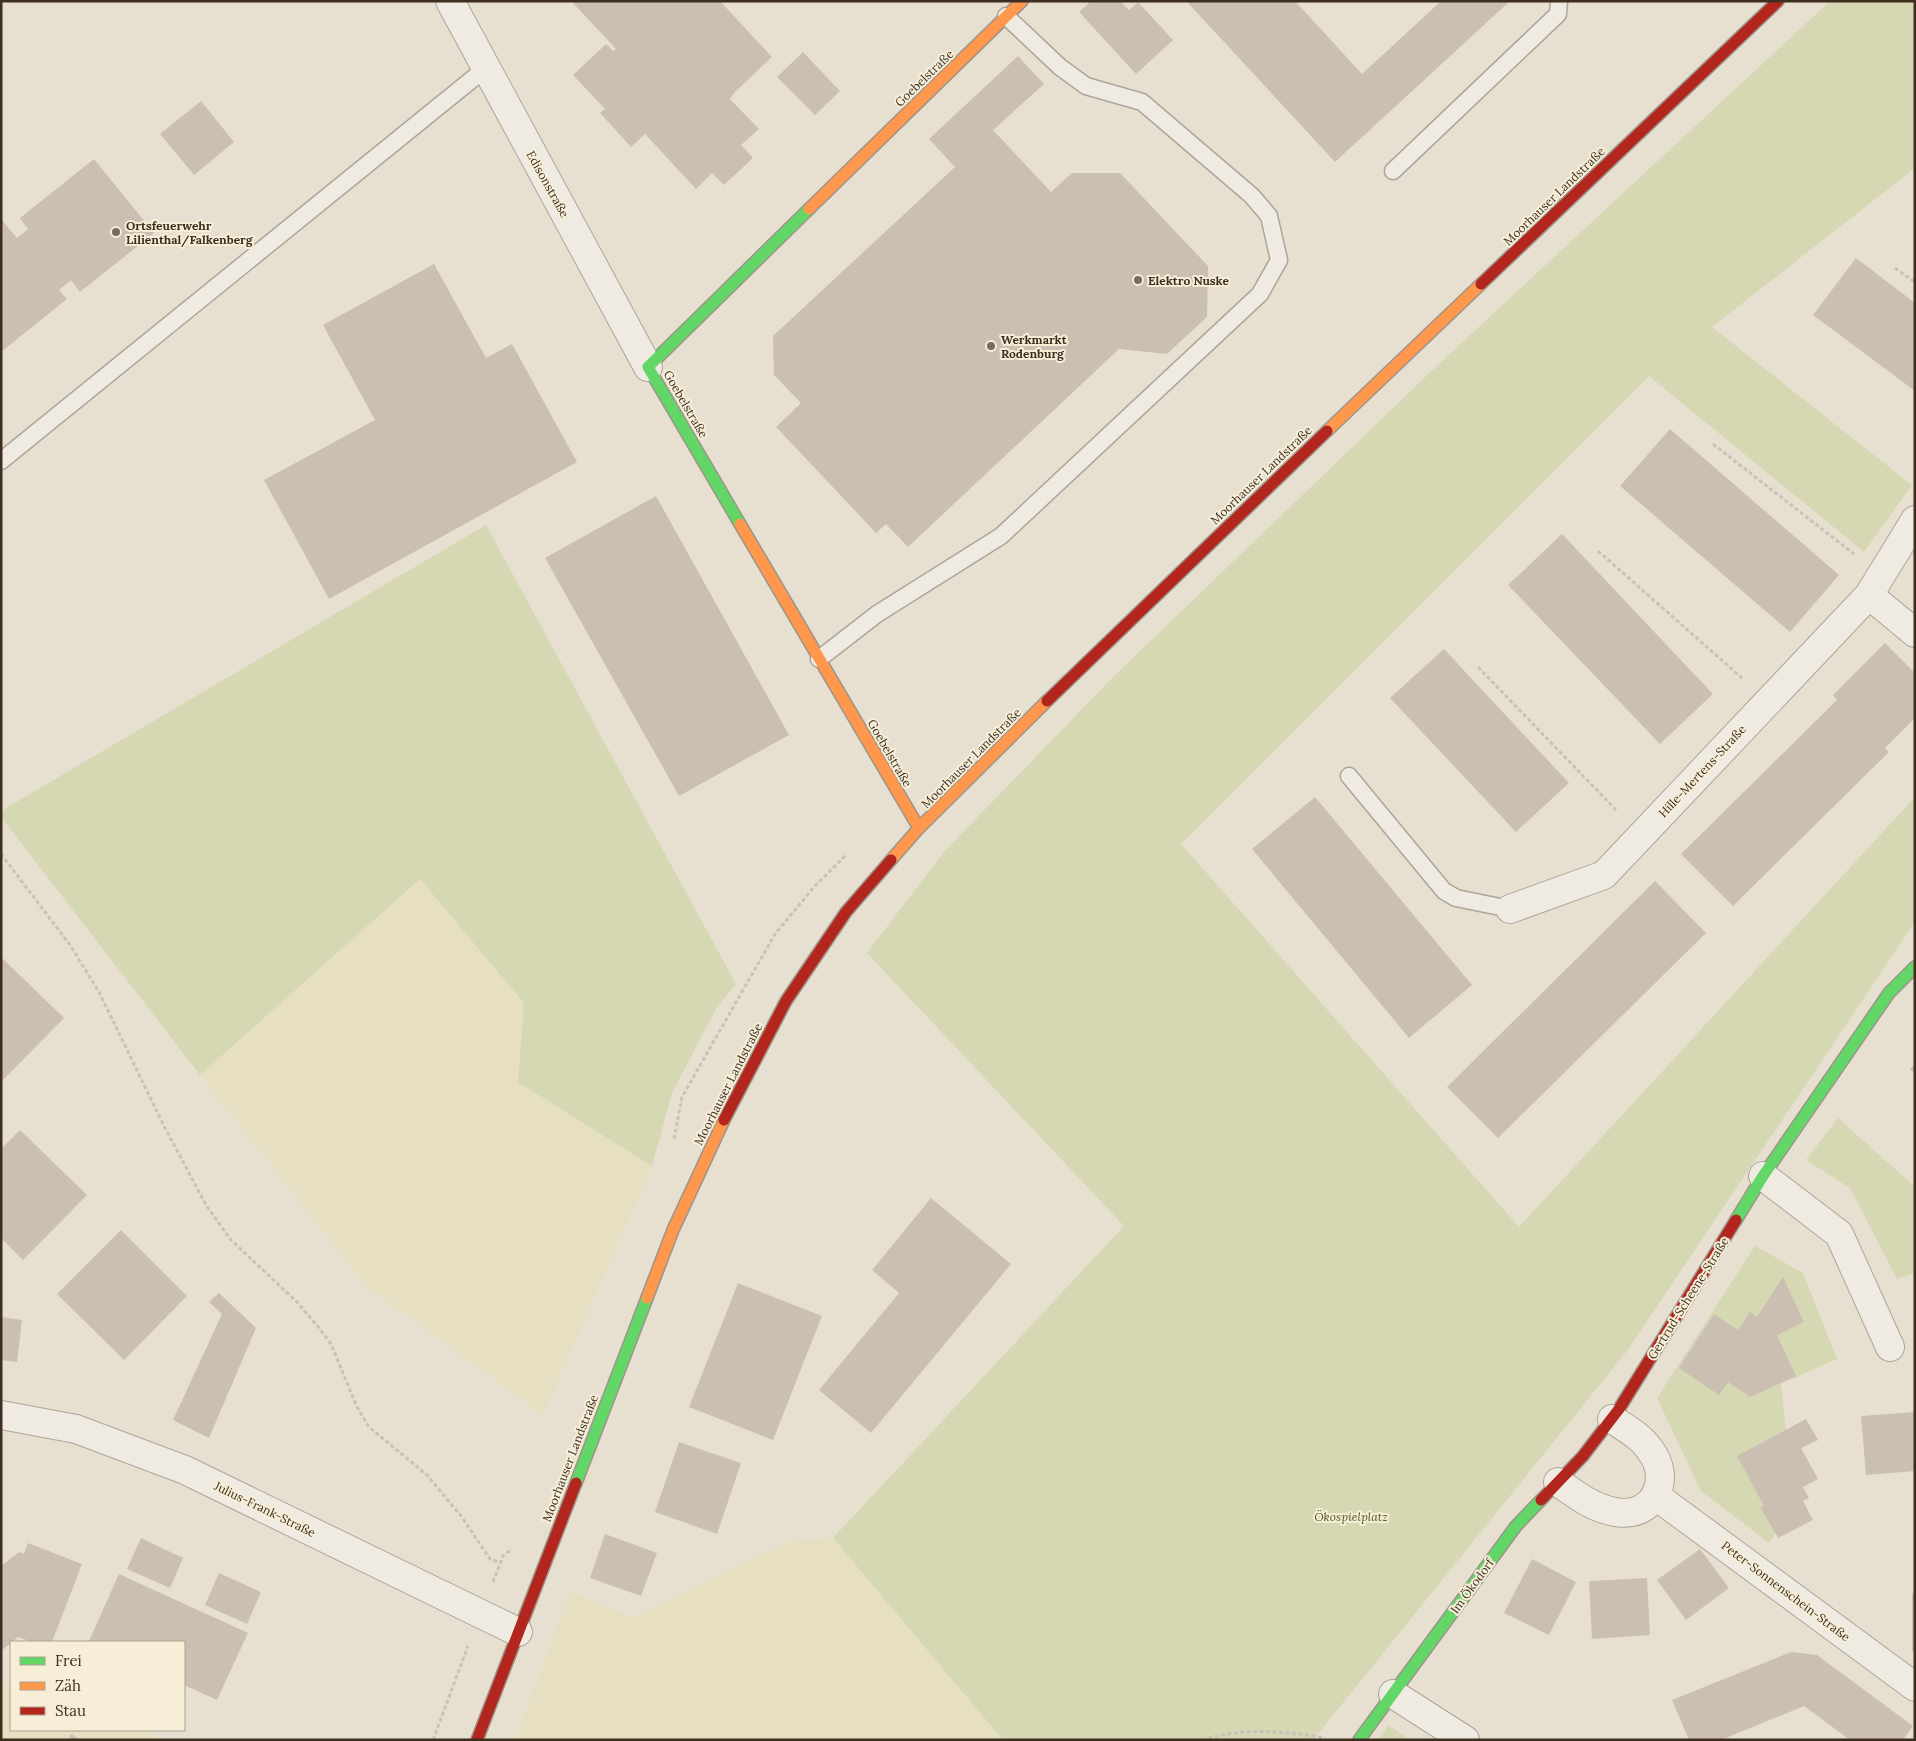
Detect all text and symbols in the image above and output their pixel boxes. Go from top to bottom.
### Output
street label: Goebelstraße [892,46,957,110]
street label: Moorhauser Landstraße [1500,143,1608,248]
street label: Edisonstraße [523,148,573,220]
place label: Ortsfeuerwehr Lilienthal/Falkenberg [126,218,254,248]
marker: Ortsfeuerwehr Lilienthal/Falkenberg [110,226,122,238]
place label: Elektro Nuske [1148,273,1229,288]
marker: Elektro Nuske [1132,274,1144,286]
place label: Werkmarkt Rodenburg [1001,332,1068,361]
marker: Werkmarkt Rodenburg [985,340,997,352]
street label: Goebelstraße [661,368,712,441]
street label: Moorhauser Landstraße [1207,422,1315,527]
street label: Moorhauser Landstraße [918,705,1024,811]
street label: Goebelstraße [865,717,916,790]
street label: Hille-Mertens-Straße [1655,721,1749,820]
street label: Moorhauser Landstraße [691,1020,766,1148]
street label: Gertrud-Scheene-Straße [1644,1234,1732,1362]
street label: Moorhauser Landstraße [539,1392,601,1524]
street label: Julius-Frank-Straße [211,1477,319,1540]
park label: Ökospielplatz [1314,1509,1388,1524]
street label: Peter-Sonnenschein-Straße [1719,1538,1854,1645]
street label: Im Ökodorf [1447,1555,1497,1616]
legend [10,1641,185,1731]
text: Frei [55,1651,82,1670]
text: Zäh [55,1676,81,1695]
text: Stau [55,1701,86,1720]

